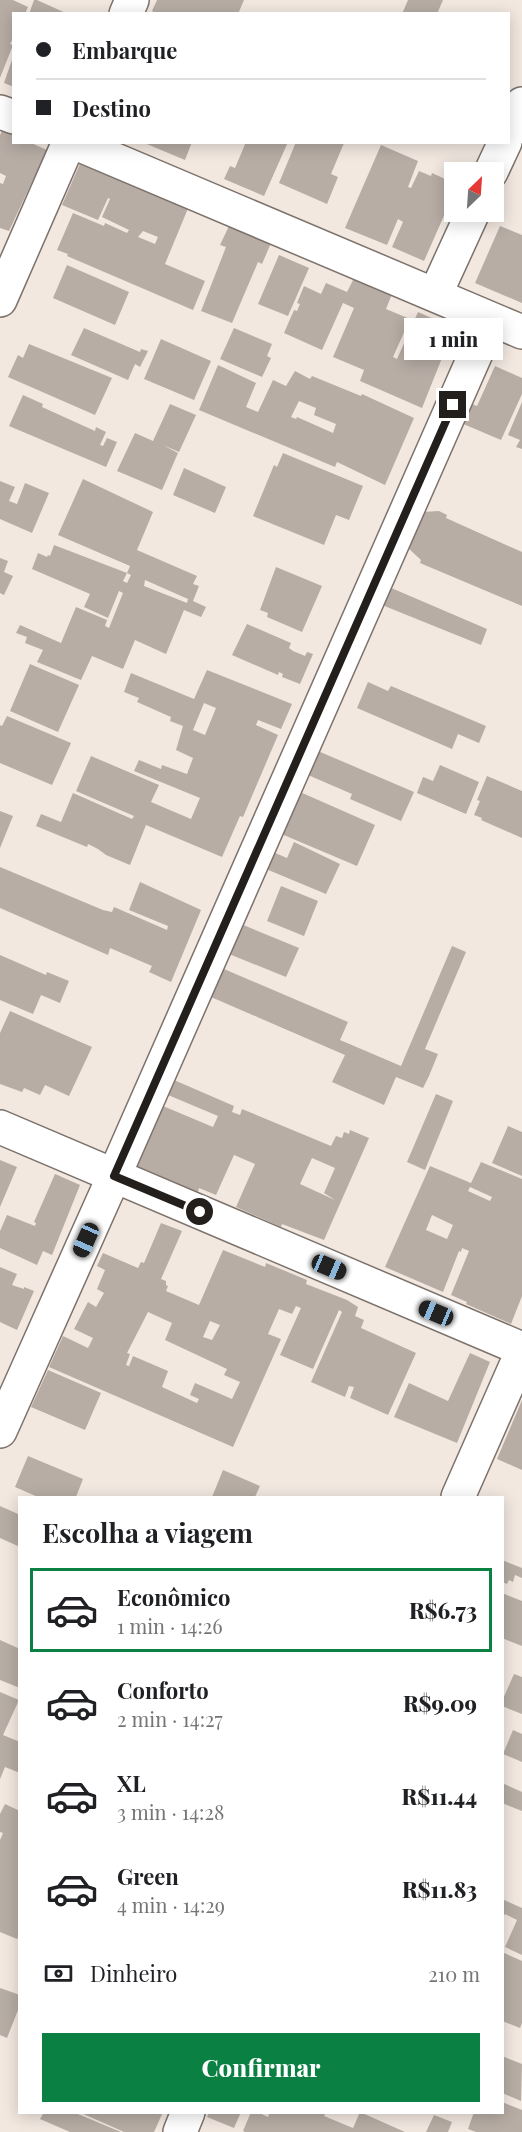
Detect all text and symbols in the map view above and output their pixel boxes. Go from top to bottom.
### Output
text: Embarque [72,35,177,65]
text: Destino [72,93,151,123]
north arrow [444,162,504,222]
map controls [444,162,504,222]
callout: 1 min [404,318,502,360]
text: 1 min [429,325,478,352]
route end [439,391,466,418]
route start [186,1198,213,1225]
car [70,1220,102,1260]
car [309,1252,349,1282]
car [416,1298,456,1328]
text: Escolha a viagem [42,1514,253,1550]
text: Econômico [117,1582,230,1612]
icon: car [45,1583,99,1637]
text: R$6.73 [409,1595,477,1625]
text: 1 min · 14:26 [117,1612,223,1639]
text: Conforto [117,1675,209,1705]
icon: car [45,1676,99,1730]
text: R$9.09 [403,1688,477,1718]
text: 2 min · 14:27 [117,1705,223,1732]
text: XL [117,1768,146,1798]
icon: car [45,1769,99,1823]
text: R$11.44 [402,1781,477,1811]
text: 3 min · 14:28 [117,1798,224,1825]
text: Green [117,1861,179,1891]
icon: car [45,1862,99,1916]
text: R$11.83 [402,1874,477,1904]
text: 4 min · 14:29 [117,1891,225,1918]
icon: cash [42,1957,75,1990]
text: Dinheiro [90,1958,177,1988]
text: 210 m [428,1960,480,1987]
button: Confirmar [42,2033,480,2102]

